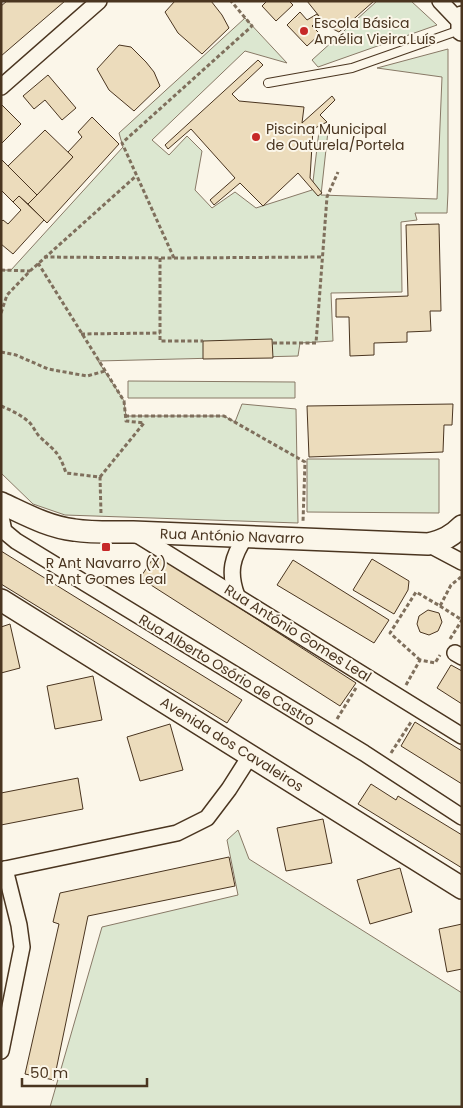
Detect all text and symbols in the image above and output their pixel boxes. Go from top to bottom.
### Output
place label: Escola Básica Amélia Vieira Luís [314,13,436,49]
marker: Escola Básica Amélia Vieira Luís [298,25,310,37]
place label: Piscina Municipal de Outurela/Portela [266,119,404,155]
marker: Piscina Municipal de Outurela/Portela [250,131,262,143]
street label: Rua António Navarro [160,523,304,549]
marker: R Ant Navarro (X) R Ant Gomes Leal [100,541,112,553]
place label: R Ant Navarro (X) R Ant Gomes Leal [45,553,167,589]
street label: Rua António Gomes Leal [221,580,375,686]
street label: Rua Alberto Osório de Castro [135,609,319,731]
street label: Avenida dos Cavaleiros [157,692,307,796]
scale bar [22,1056,148,1088]
text: 50 m [30,1062,68,1083]

